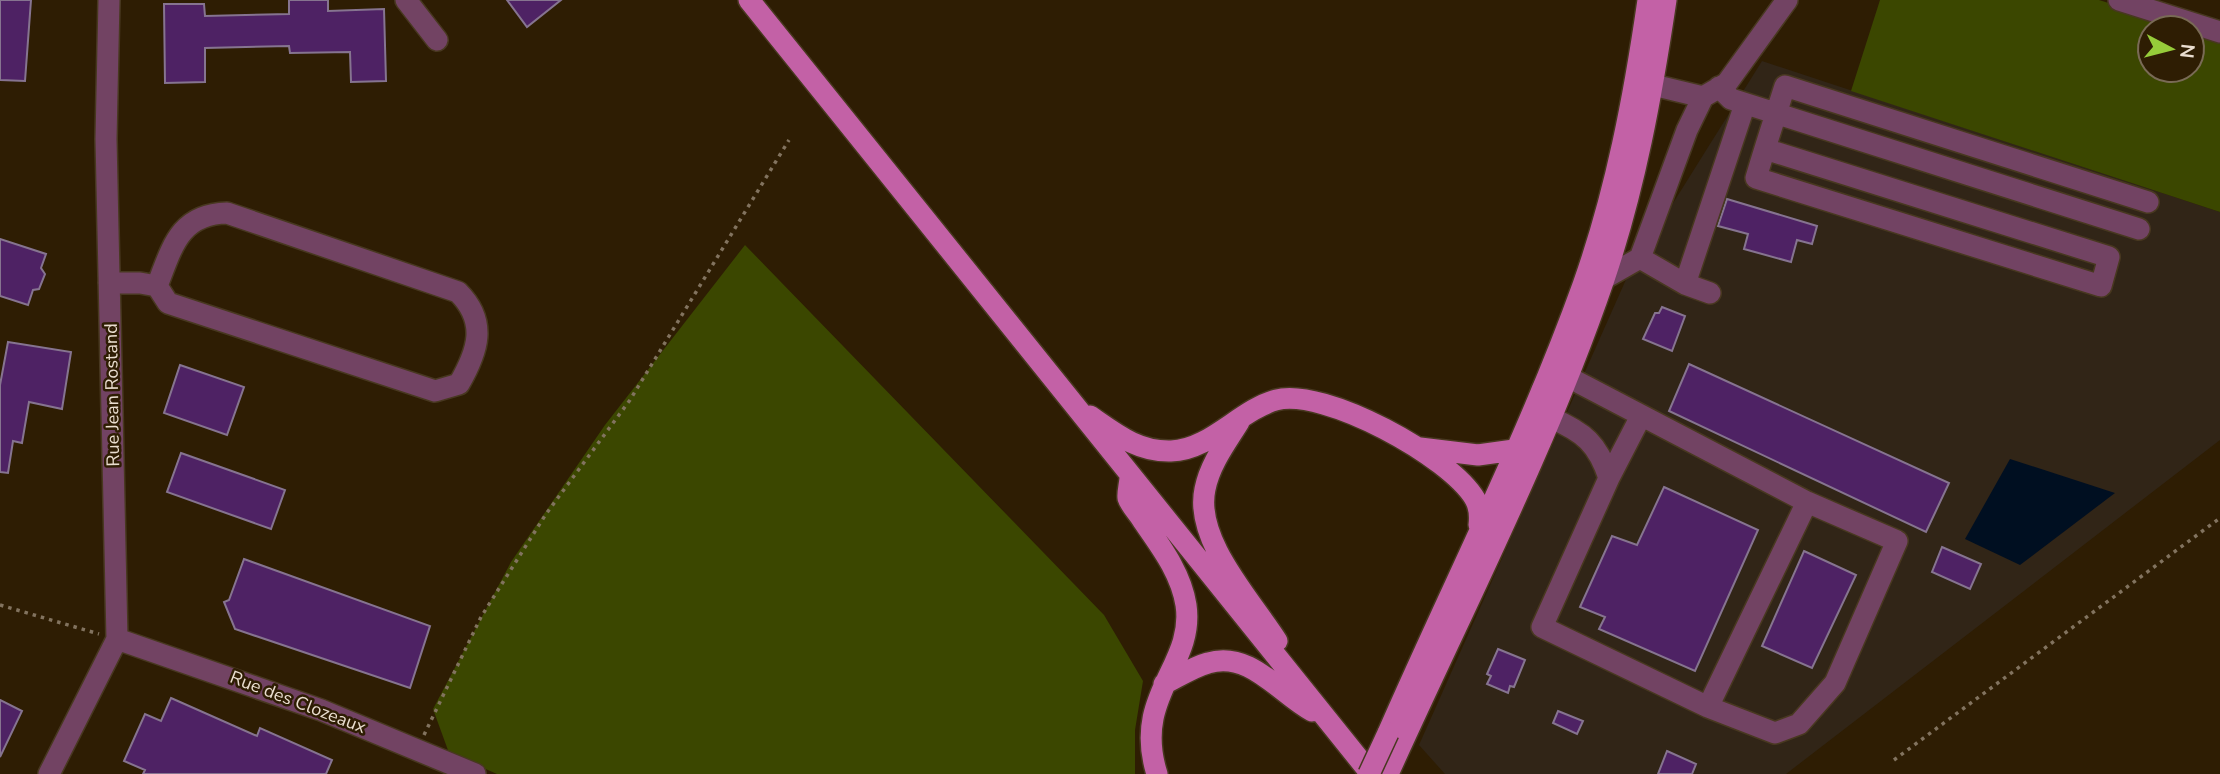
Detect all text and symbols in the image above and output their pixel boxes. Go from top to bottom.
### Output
north arrow [2136,14,2206,84]
text: N [2173,42,2201,60]
street label: Rue Jean Rostand [99,323,125,467]
street label: Rue des Clozeaux [227,665,370,739]

